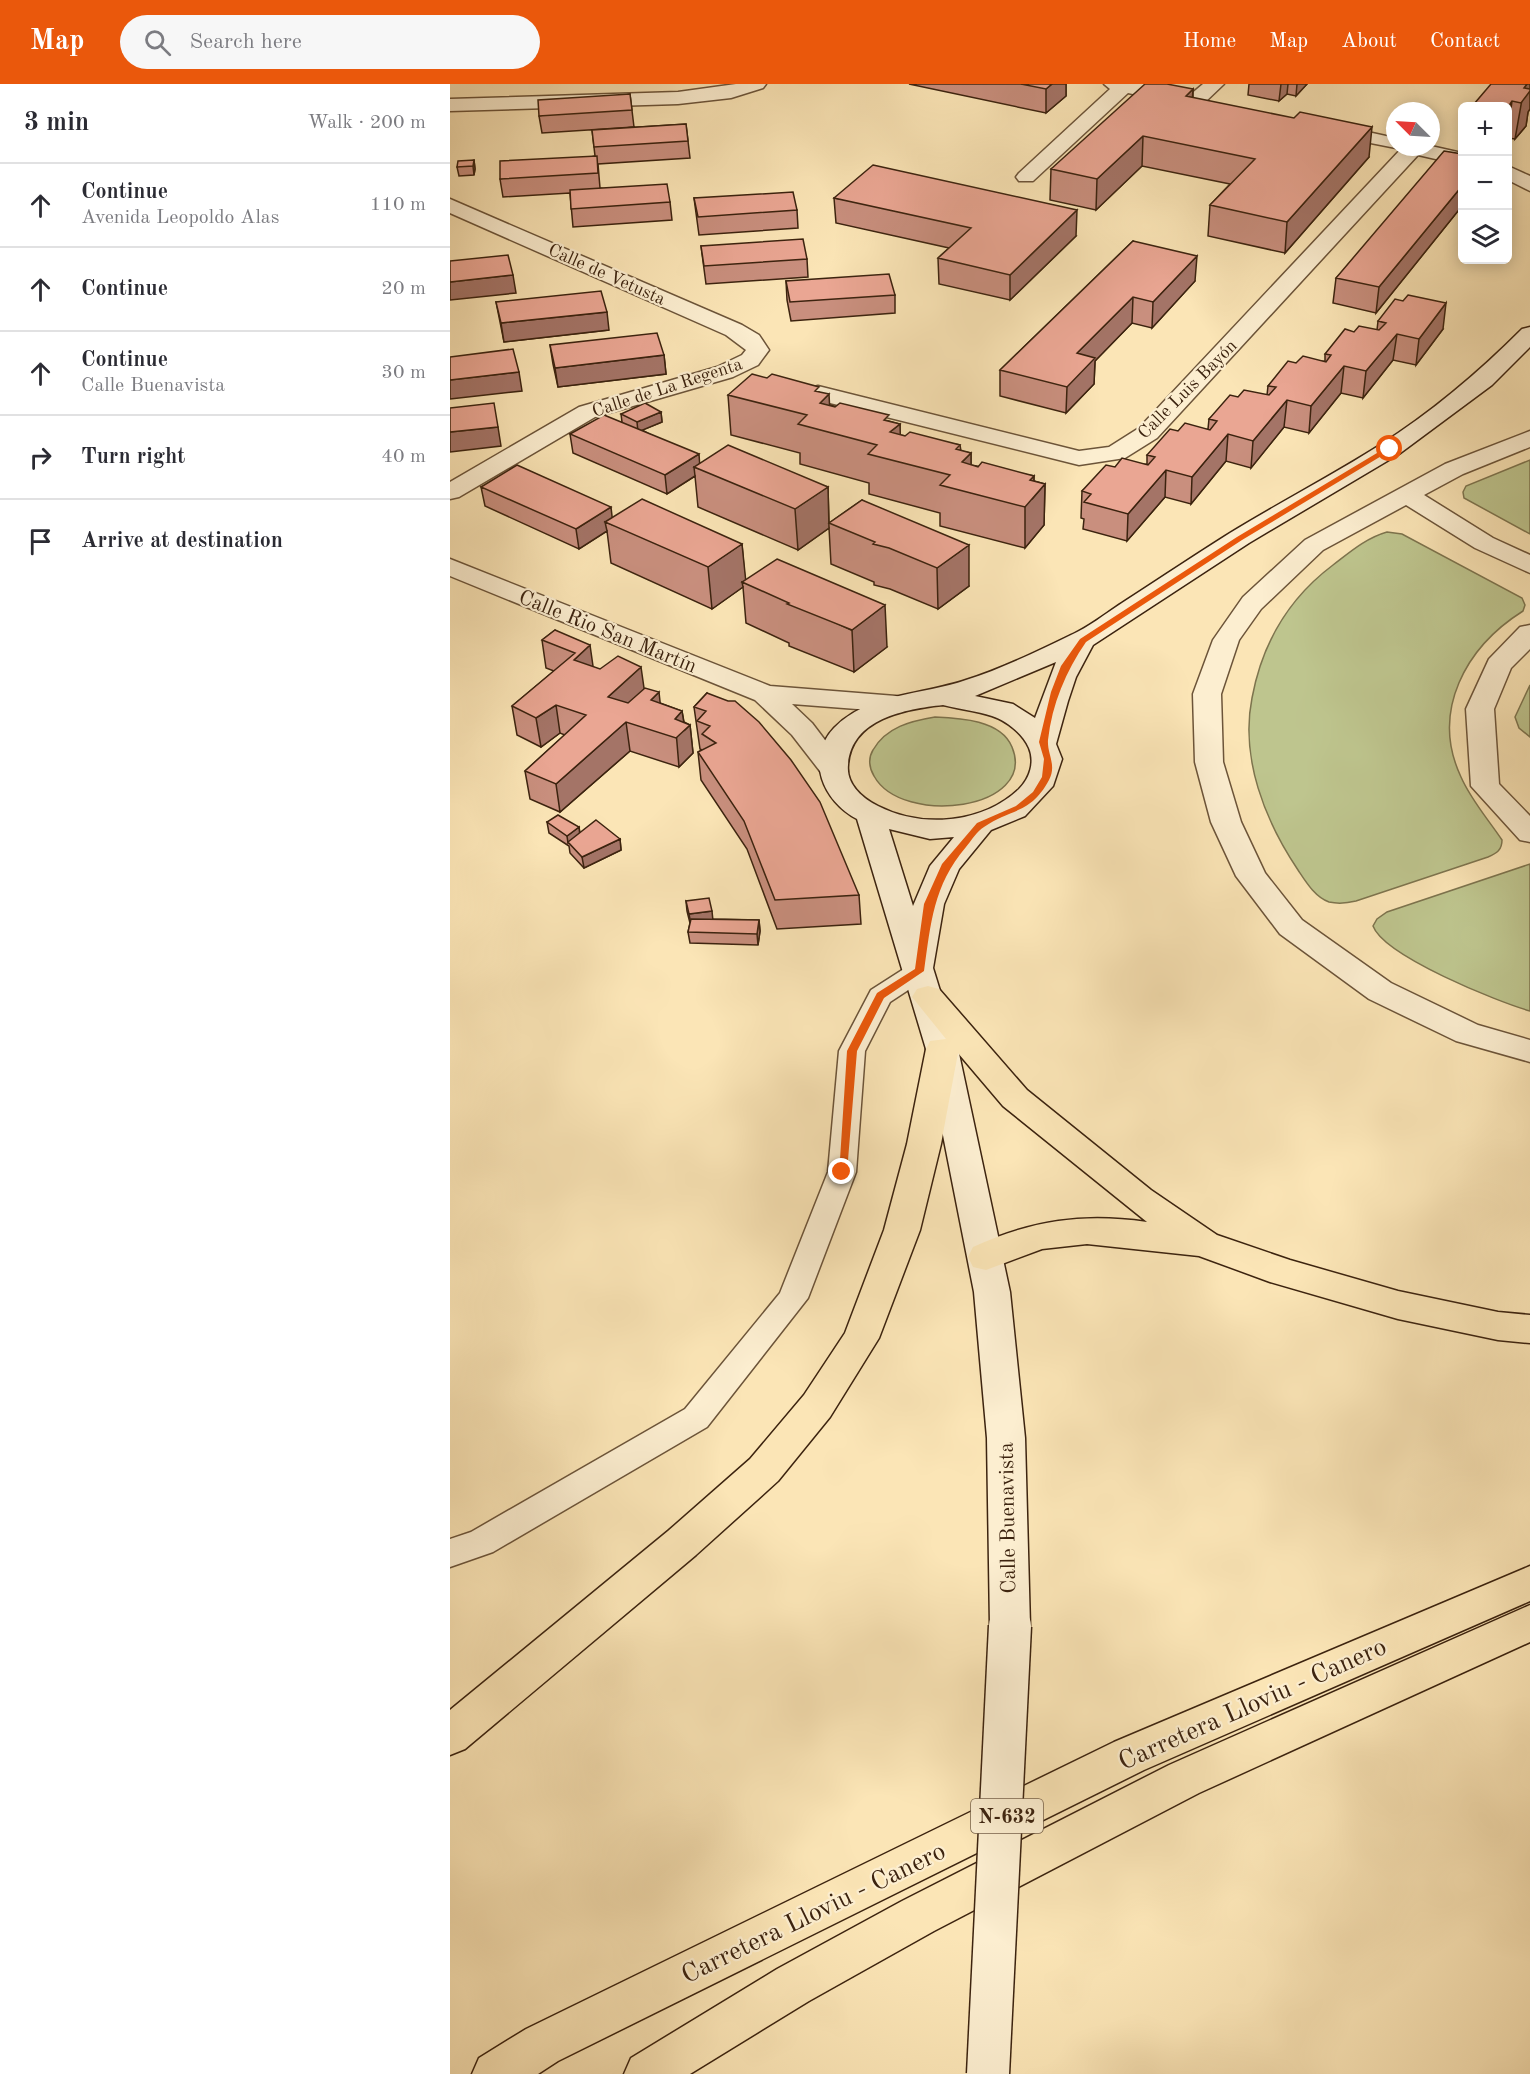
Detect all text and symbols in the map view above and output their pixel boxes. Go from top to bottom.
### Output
search box [120,15,540,69]
icon: search [141,26,174,59]
text: Map [30,28,84,56]
text: Search here [189,31,302,53]
text: Home [1183,31,1236,52]
text: Map [1269,31,1308,52]
text: About [1341,31,1397,52]
text: Contact [1430,31,1500,52]
north arrow [1386,102,1440,156]
map controls [1458,102,1512,264]
button: + [1458,102,1512,156]
text: 3 min [24,110,89,136]
text: Walk · 200 m [307,113,426,133]
button: − [1458,156,1512,210]
text: Continue [81,181,168,203]
icon: ahead [24,189,57,222]
text: 110 m [370,195,426,215]
text: Avenida Leopoldo Alas [81,208,279,228]
button: layers [1458,210,1512,264]
street label: Calle de Vetusta [545,241,668,309]
icon: ahead [24,273,57,306]
text: Continue [81,278,168,300]
text: 20 m [381,279,426,299]
street label: Calle Luis Bayón [1135,337,1241,443]
text: Continue [81,349,168,371]
street label: Calle de La Regenta [590,355,745,421]
icon: ahead [24,357,57,390]
text: 30 m [381,363,426,383]
text: Calle Buenavista [81,376,225,396]
route start [1376,435,1402,461]
icon: right [24,441,57,474]
text: Turn right [81,446,185,468]
text: 40 m [381,447,426,467]
icon: arrive [24,525,57,558]
text: Arrive at destination [81,530,283,552]
street label: Calle Rio San Martín [515,587,699,678]
route end [828,1158,854,1184]
street label: Calle Buenavista [997,1442,1020,1594]
street label: Carretera Lloviu - Canero [1115,1634,1391,1776]
road number: N-632 [971,1799,1043,1833]
street label: Carretera Lloviu - Canero [678,1838,950,1989]

